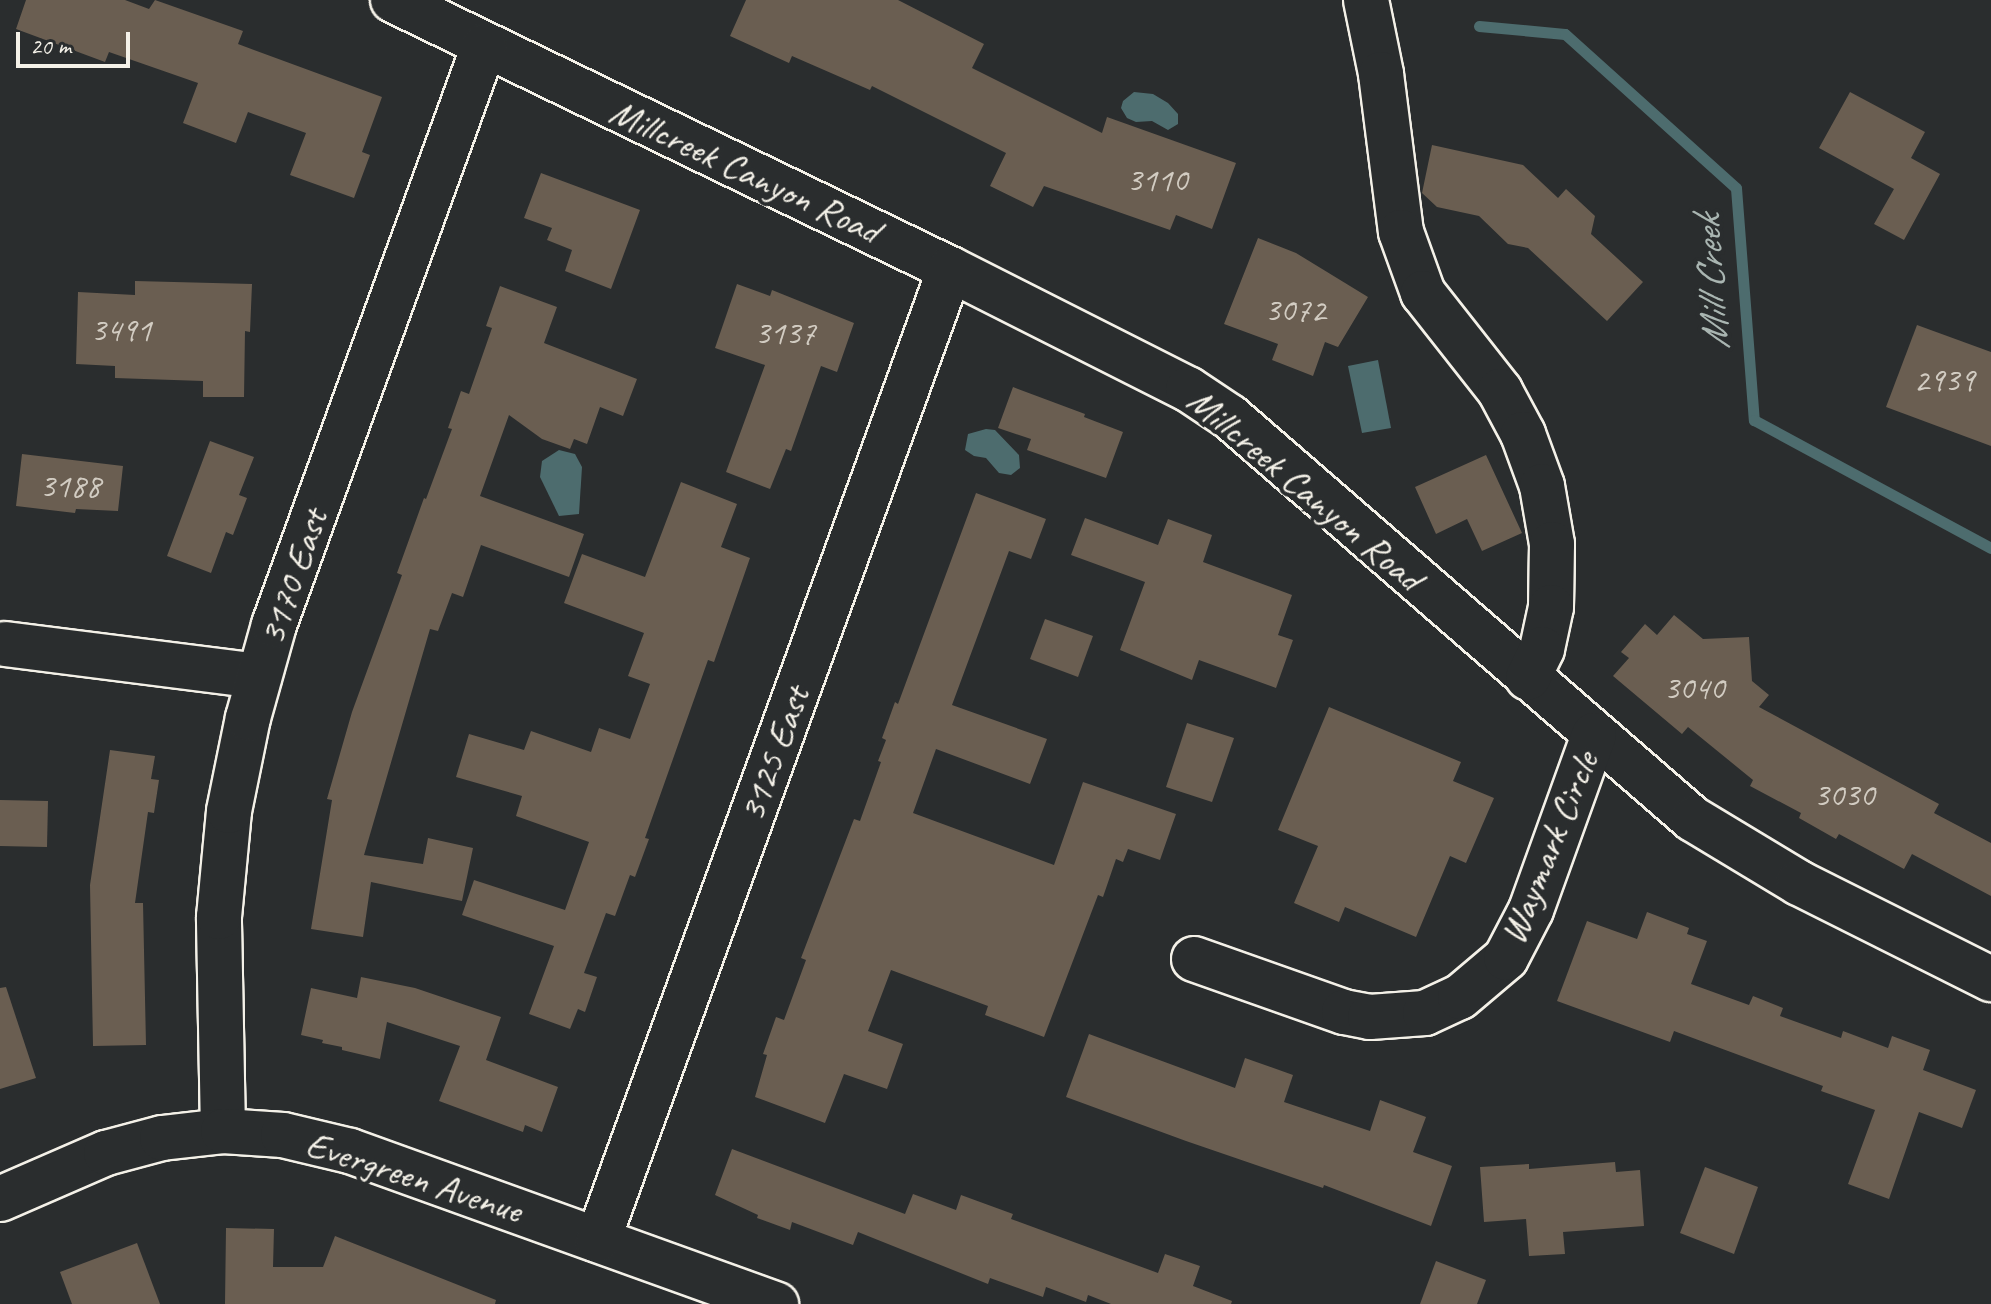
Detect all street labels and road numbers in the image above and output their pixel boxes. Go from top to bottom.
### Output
street label: Millcreek Canyon Road [603,89,887,253]
street label: Millcreek Canyon Road [1179,378,1431,600]
street label: 3170 East [249,503,337,651]
street label: 3125 East [729,680,819,828]
street label: Waymark Circle [1490,746,1608,950]
street label: Evergreen Avenue [301,1121,527,1233]

